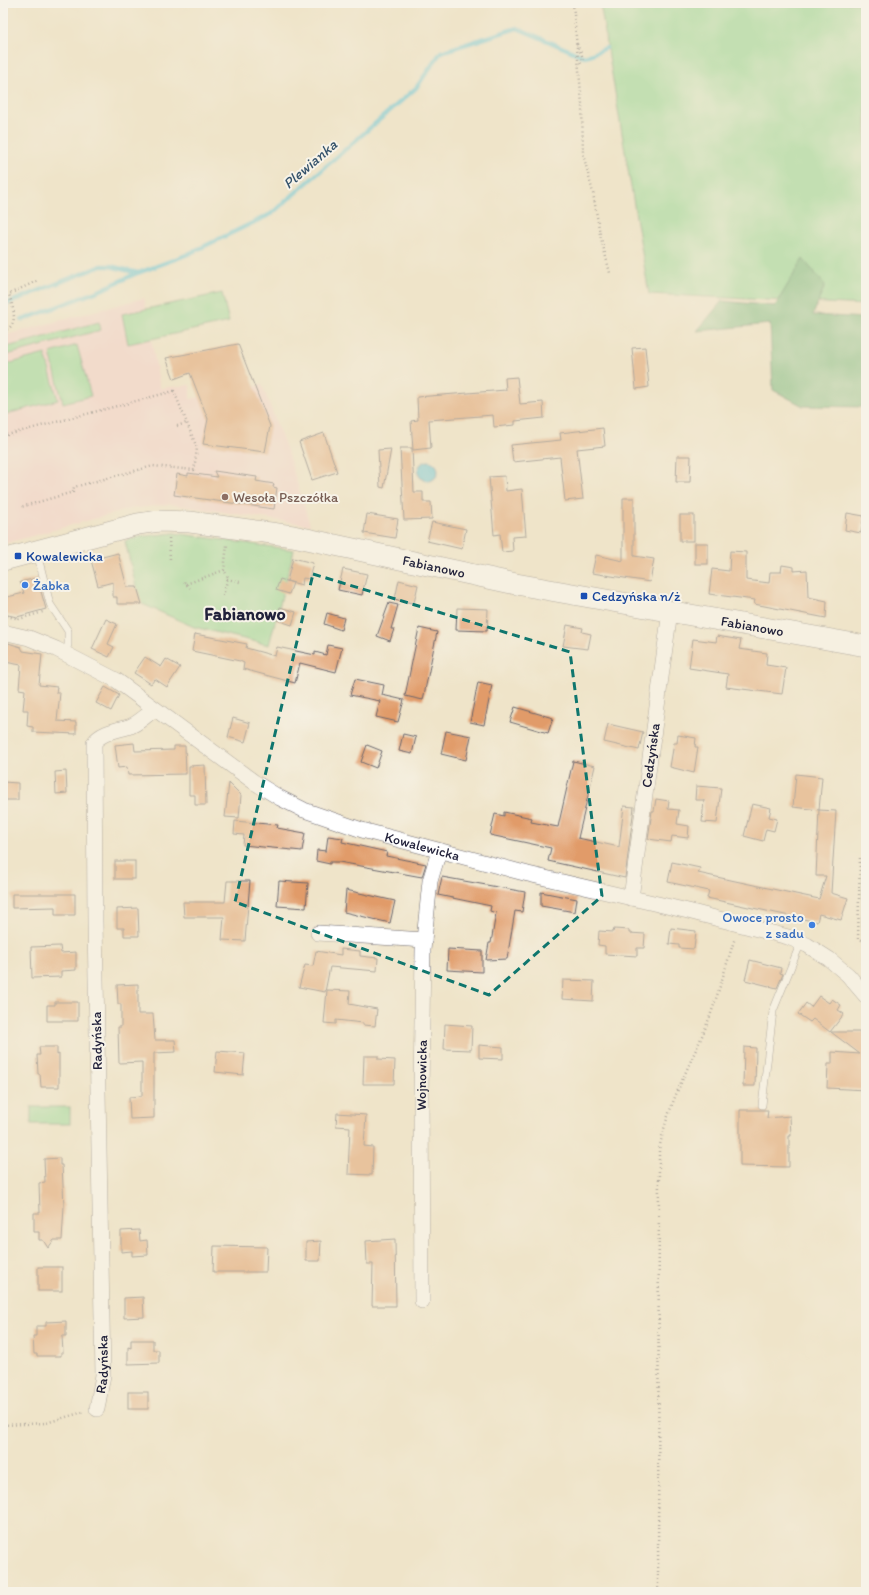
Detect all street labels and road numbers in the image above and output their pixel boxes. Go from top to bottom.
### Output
street label: Fabianowo [401,551,467,581]
street label: Fabianowo [720,612,785,640]
street label: Cedzyńska [638,721,663,789]
street label: Kowalewicka [383,828,462,864]
street label: Radyńska [88,1012,106,1070]
street label: Wojnowicka [412,1039,430,1110]
street label: Radyńska [91,1335,112,1395]

